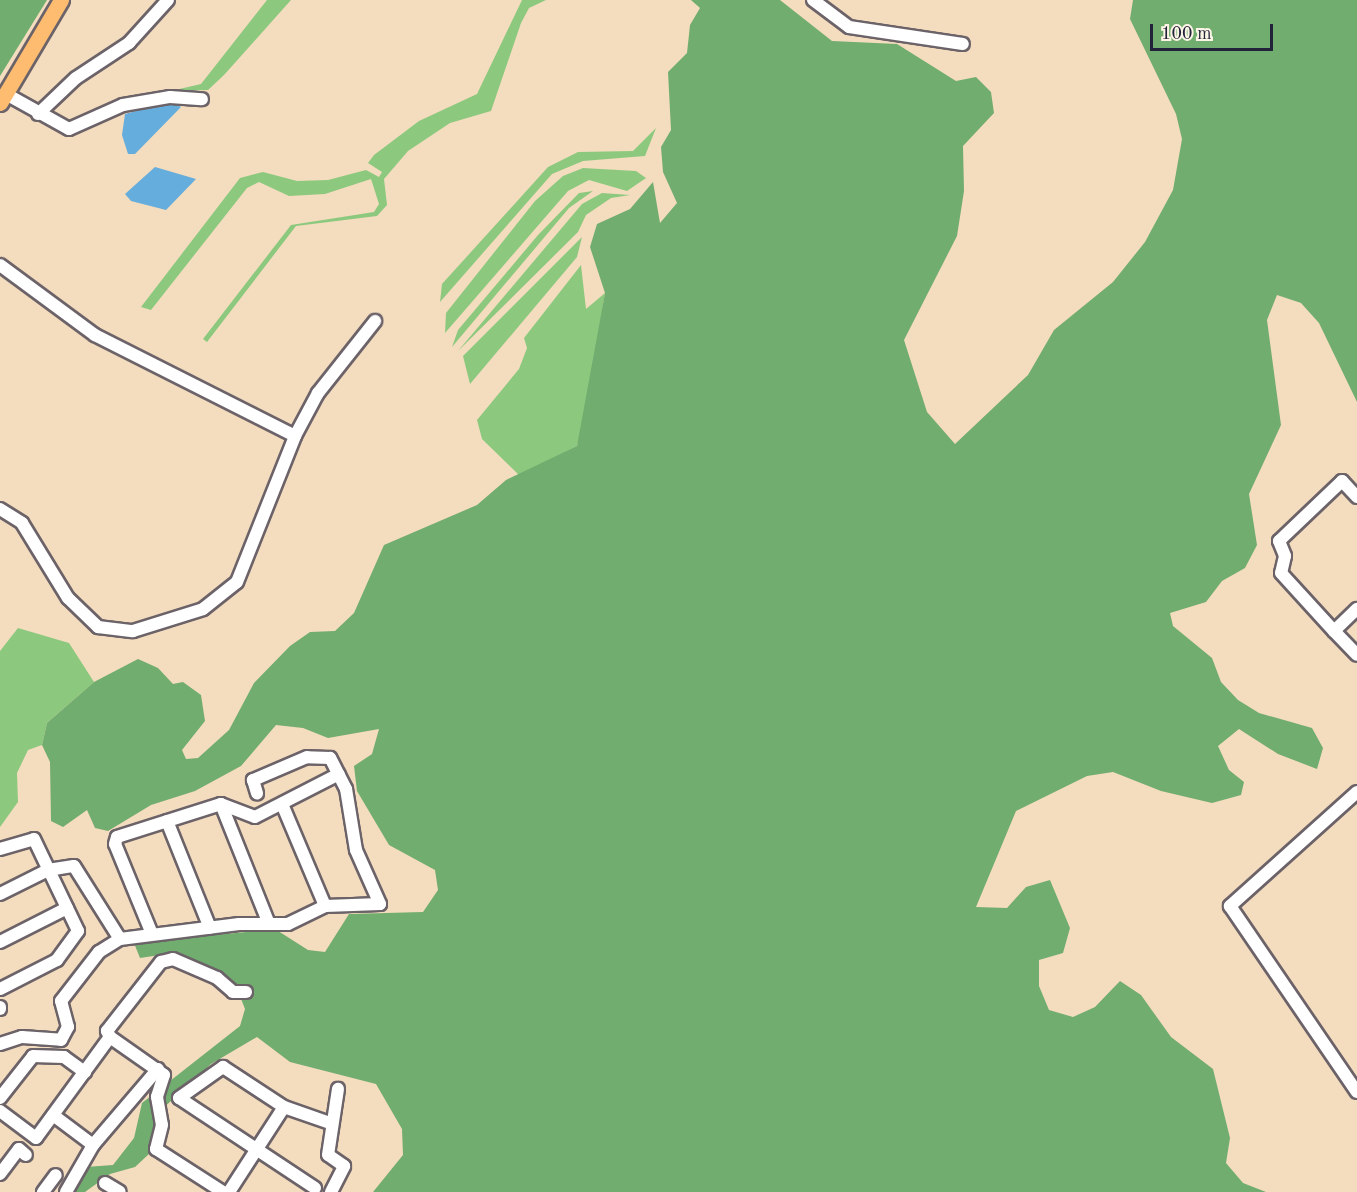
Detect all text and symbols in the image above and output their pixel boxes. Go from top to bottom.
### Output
scale bar [1153,12,1276,50]
text: 100 m [1161,25,1212,43]

